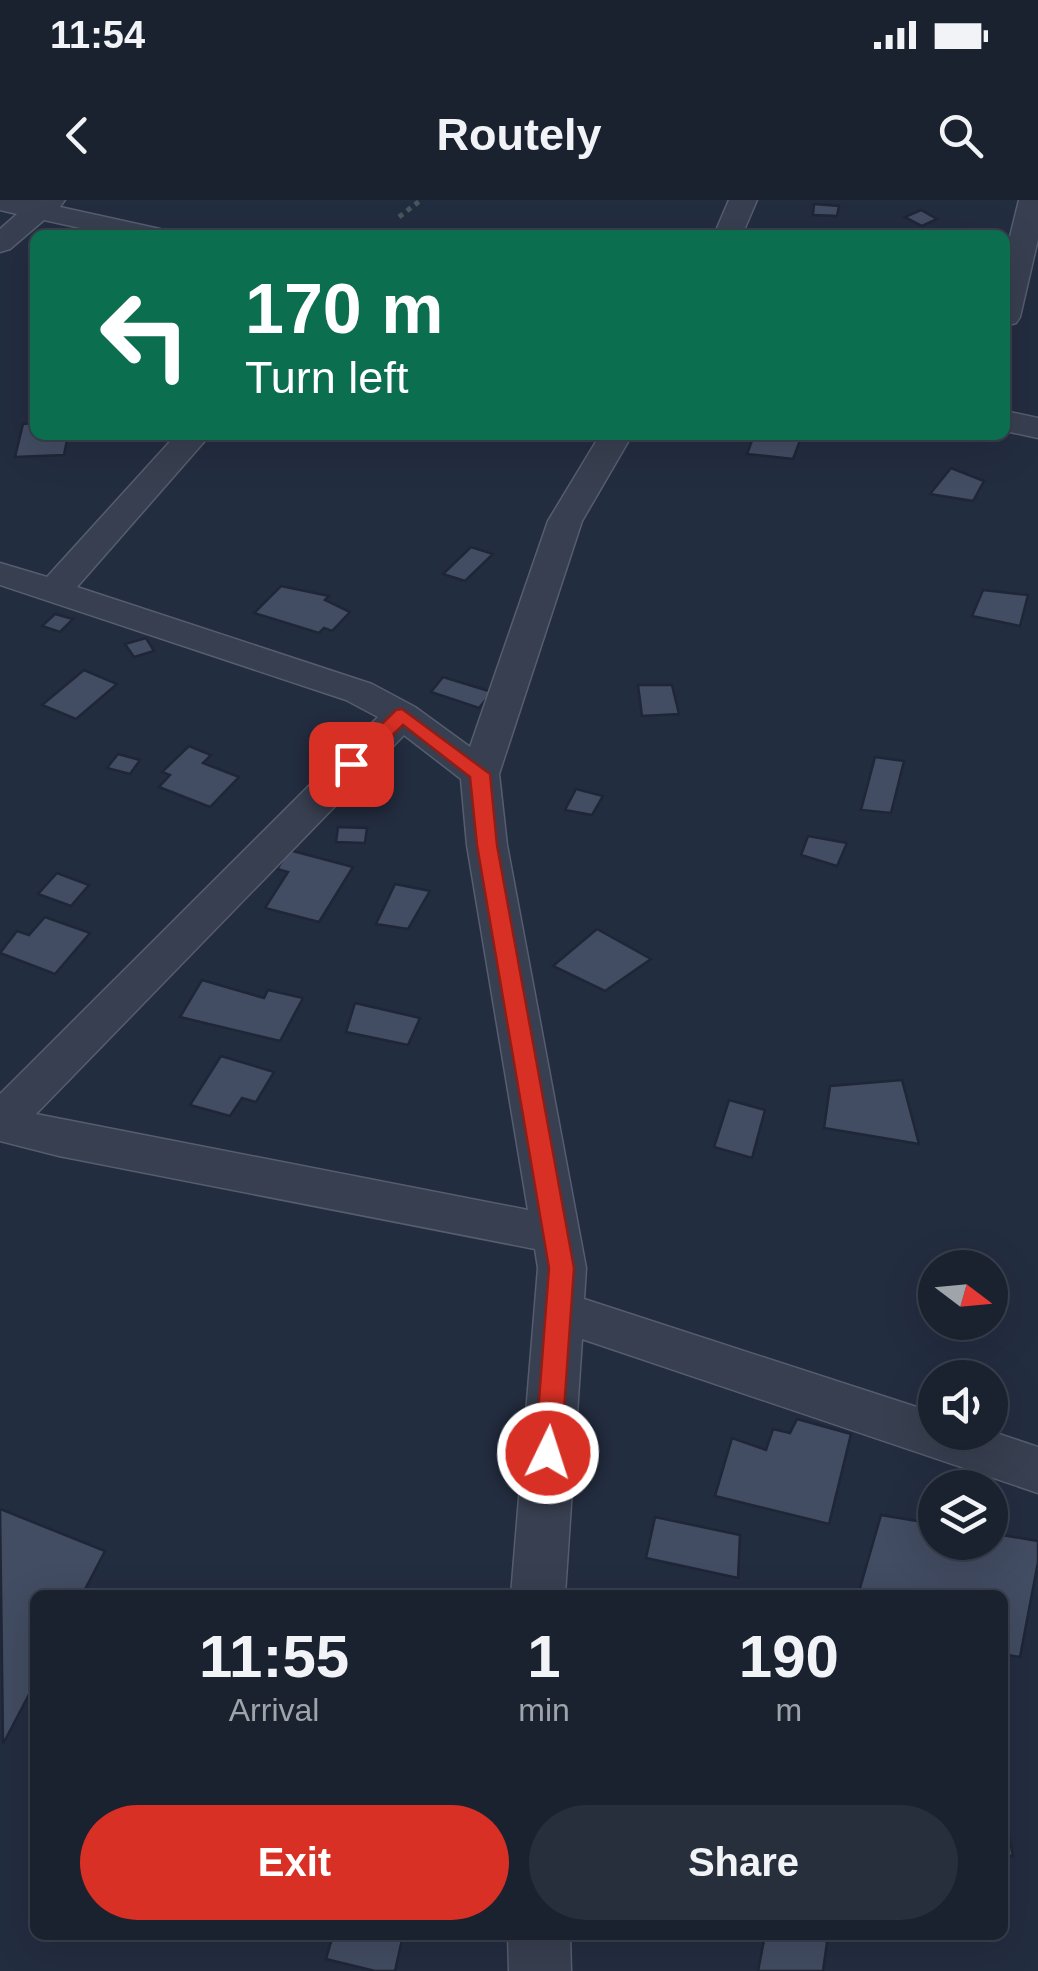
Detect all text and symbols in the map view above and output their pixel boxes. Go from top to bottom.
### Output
text: 11:54 [50,14,145,56]
icon: back [50,108,105,163]
icon: search [933,108,988,163]
text: Routely [436,109,602,160]
icon: left [80,270,210,400]
text: 170 m [245,270,443,348]
text: Turn left [245,352,408,403]
pin [309,722,394,807]
icon: arrive [324,737,379,792]
north arrow [918,1250,1008,1340]
map controls [918,1250,1008,1560]
button: sound [918,1360,1008,1450]
position arrow [496,1401,600,1505]
button: layers [918,1470,1008,1560]
text: 11:55 [199,1623,349,1690]
text: 1 [527,1623,561,1690]
text: 190 [739,1623,839,1690]
text: Arrival [229,1692,319,1728]
text: min [518,1692,570,1728]
text: m [776,1692,802,1728]
button: Exit [80,1805,509,1920]
button: Share [529,1805,958,1920]

